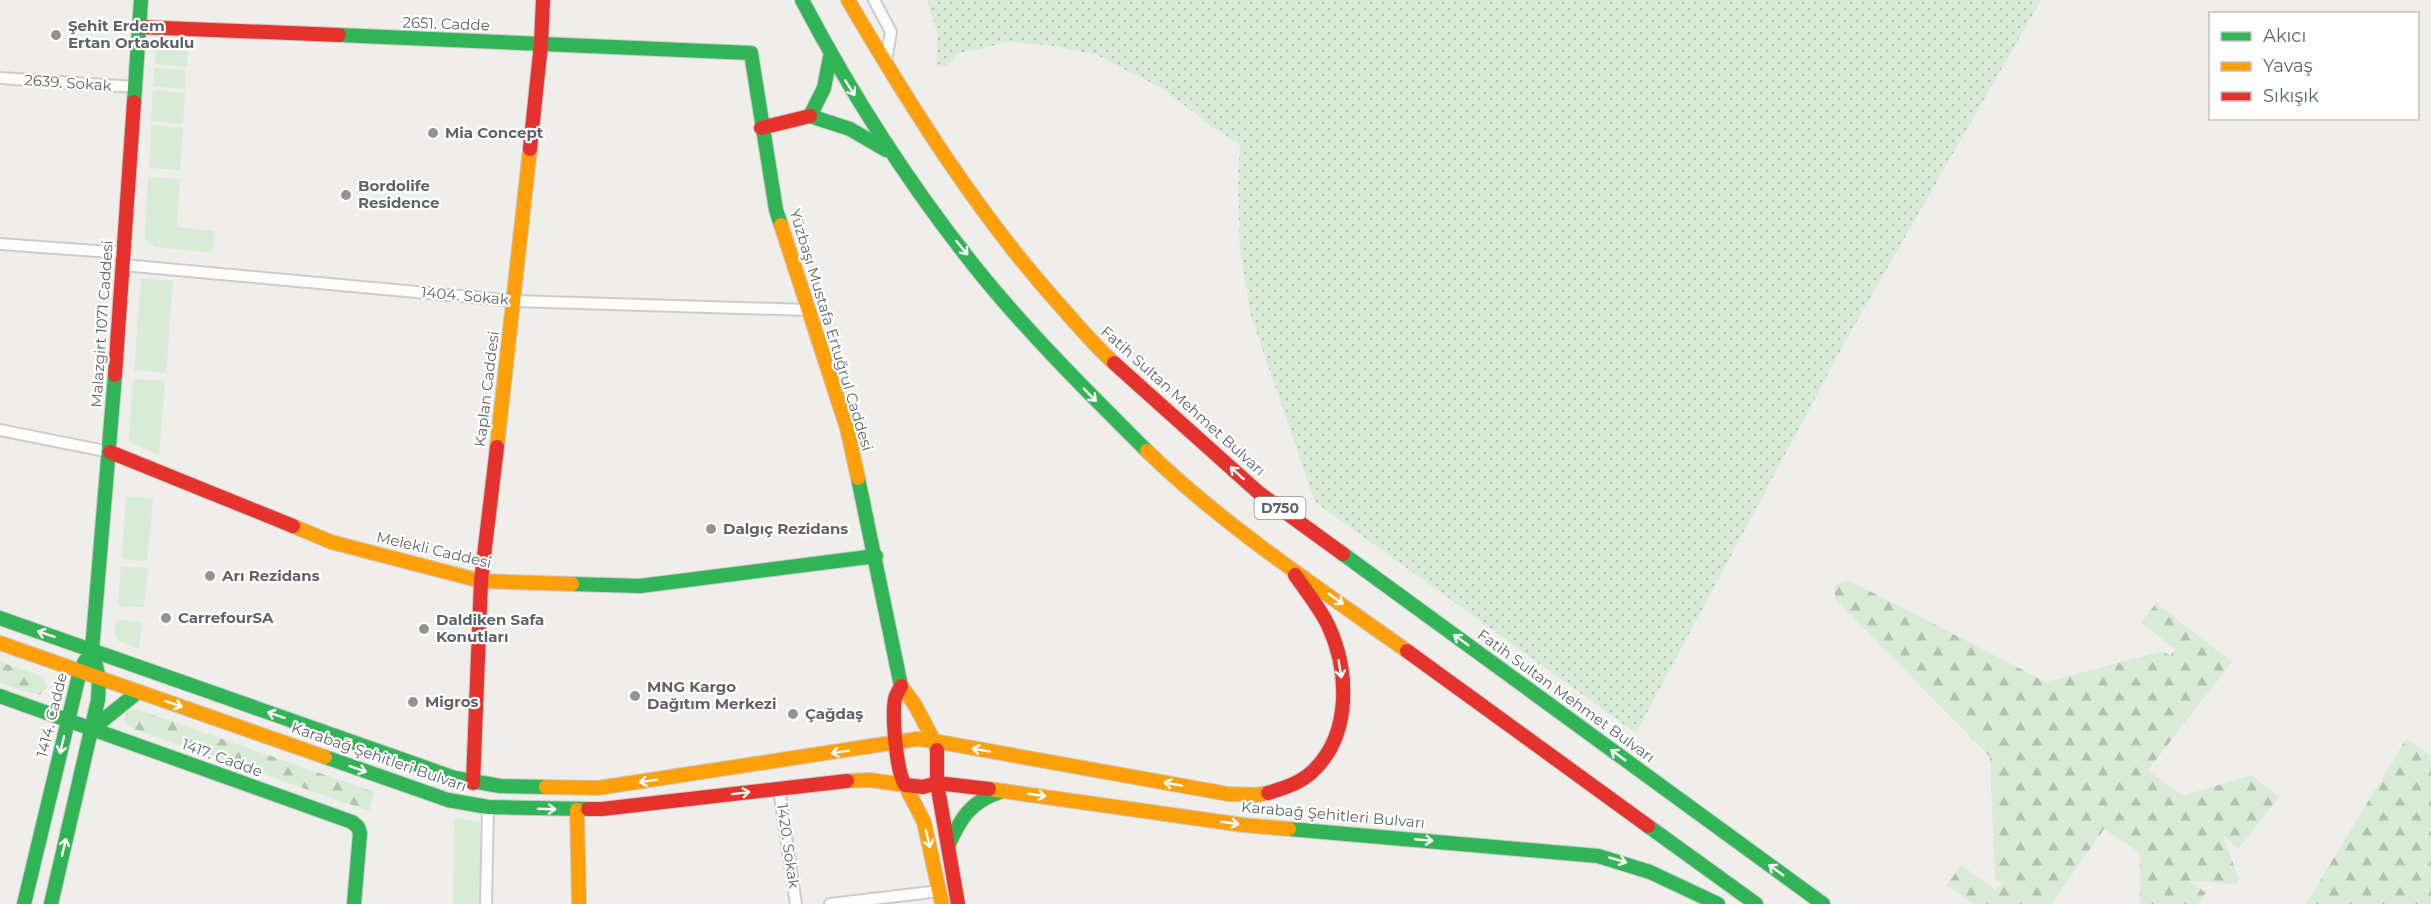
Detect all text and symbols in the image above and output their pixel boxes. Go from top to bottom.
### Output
street label: 2651. Cadde [402,12,490,35]
legend [2209,12,2419,120]
place label: Şehit Erdem Ertan Ortaokulu [68,16,194,52]
text: Akıcı [2263,25,2306,47]
marker: Şehit Erdem Ertan Ortaokulu [49,28,63,42]
text: Yavaş [2263,55,2313,77]
street label: 2639. Sokak [24,70,112,95]
one-way arrow [844,79,856,96]
text: Sıkışık [2263,85,2319,107]
place label: Mia Concept [445,123,544,142]
marker: Mia Concept [426,126,440,140]
place label: Bordolife Residence [358,176,439,212]
marker: Bordolife Residence [339,188,353,202]
street label: Yüzbaşı Mustafa Ertuğrul Caddesi [786,207,877,453]
street label: Malazgirt 1071 Caddesi [86,240,117,408]
one-way arrow [955,240,968,256]
street label: 1404. Sokak [420,282,510,309]
street label: Fatih Sultan Mehmet Bulvarı [1097,322,1269,480]
street label: Kaplan Caddesi [470,330,503,448]
one-way arrow [1082,387,1097,402]
one-way arrow [1230,466,1245,480]
road number: D750 [1254,497,1306,519]
place label: Dalgıç Rezidans [723,519,848,538]
marker: Dalgıç Rezidans [704,522,718,536]
street label: Melekli Caddesi [375,527,494,572]
place label: Arı Rezidans [221,566,320,585]
marker: Arı Rezidans [203,569,217,583]
one-way arrow [1328,593,1344,606]
place label: CarrefourSA [178,608,274,627]
place label: Daldiken Safa Konutları [436,610,544,646]
marker: CarrefourSA [159,611,173,625]
marker: Daldiken Safa Konutları [417,622,431,636]
street label: Fatih Sultan Mehmet Bulvarı [1474,625,1659,766]
one-way arrow [37,628,56,639]
one-way arrow [1453,633,1469,646]
one-way arrow [1335,659,1346,678]
street label: 1414. Cadde [32,671,71,759]
place label: MNG Kargo Dağıtım Merkezi [647,677,776,713]
marker: MNG Kargo Dağıtım Merkezi [628,689,642,703]
place label: Migros [425,692,479,711]
marker: Migros [406,695,420,709]
one-way arrow [164,700,183,711]
place label: Çağdaş [805,704,863,723]
marker: Çağdaş [786,707,800,721]
one-way arrow [267,708,286,719]
street label: Karabağ Şehitleri Bulvarı [289,718,469,795]
street label: 1417. Cadde [179,734,265,781]
one-way arrow [55,736,67,755]
one-way arrow [972,744,992,755]
one-way arrow [831,747,851,758]
one-way arrow [1611,748,1627,761]
one-way arrow [348,764,367,775]
one-way arrow [638,776,658,787]
one-way arrow [1164,778,1184,789]
one-way arrow [731,787,751,798]
one-way arrow [1027,789,1046,800]
street label: Karabağ Şehitleri Bulvarı [1240,797,1426,832]
street label: 1420. Sokak [773,802,804,890]
one-way arrow [537,803,557,815]
one-way arrow [1220,817,1239,828]
one-way arrow [923,829,935,848]
one-way arrow [1414,835,1434,846]
one-way arrow [59,838,71,857]
one-way arrow [1608,855,1627,866]
one-way arrow [1768,863,1784,876]

